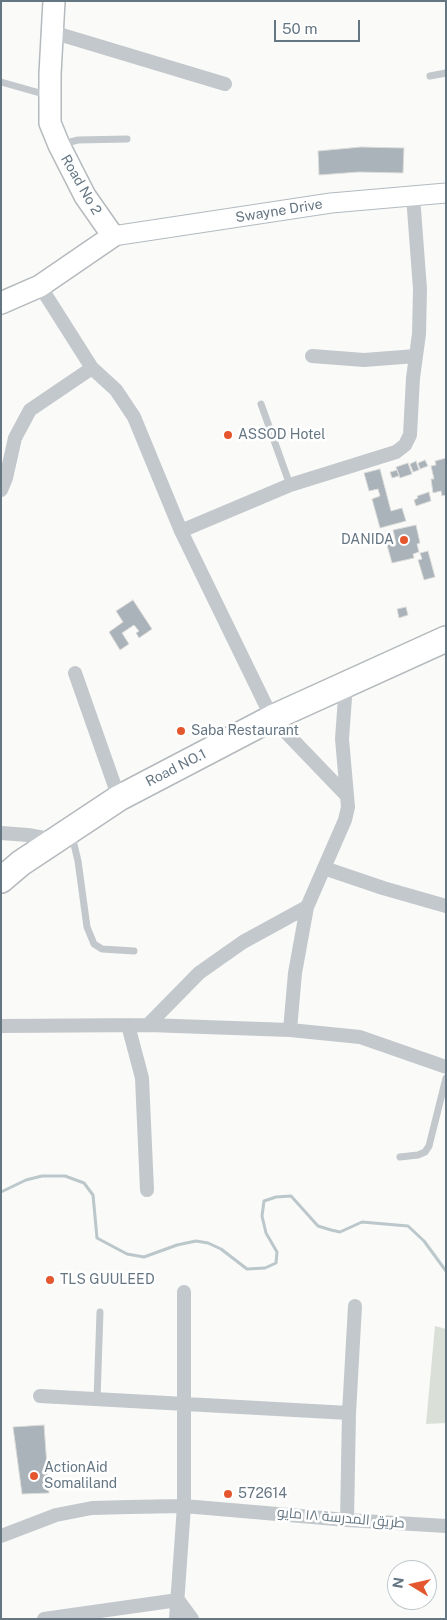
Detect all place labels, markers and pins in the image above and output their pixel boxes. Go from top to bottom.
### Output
place label: ASSOD Hotel [238,427,325,443]
marker: ASSOD Hotel [222,429,234,441]
place label: DANIDA [341,532,394,548]
marker: DANIDA [398,534,410,546]
place label: Saba Restaurant [191,723,299,739]
marker: Saba Restaurant [175,725,187,737]
place label: TLS GUULEED [60,1272,155,1288]
marker: TLS GUULEED [44,1274,56,1286]
place label: ActionAid Somaliland [44,1460,117,1492]
marker: ActionAid Somaliland [28,1470,40,1482]
place label: 572614 [238,1486,287,1502]
marker: 572614 [222,1488,234,1500]

